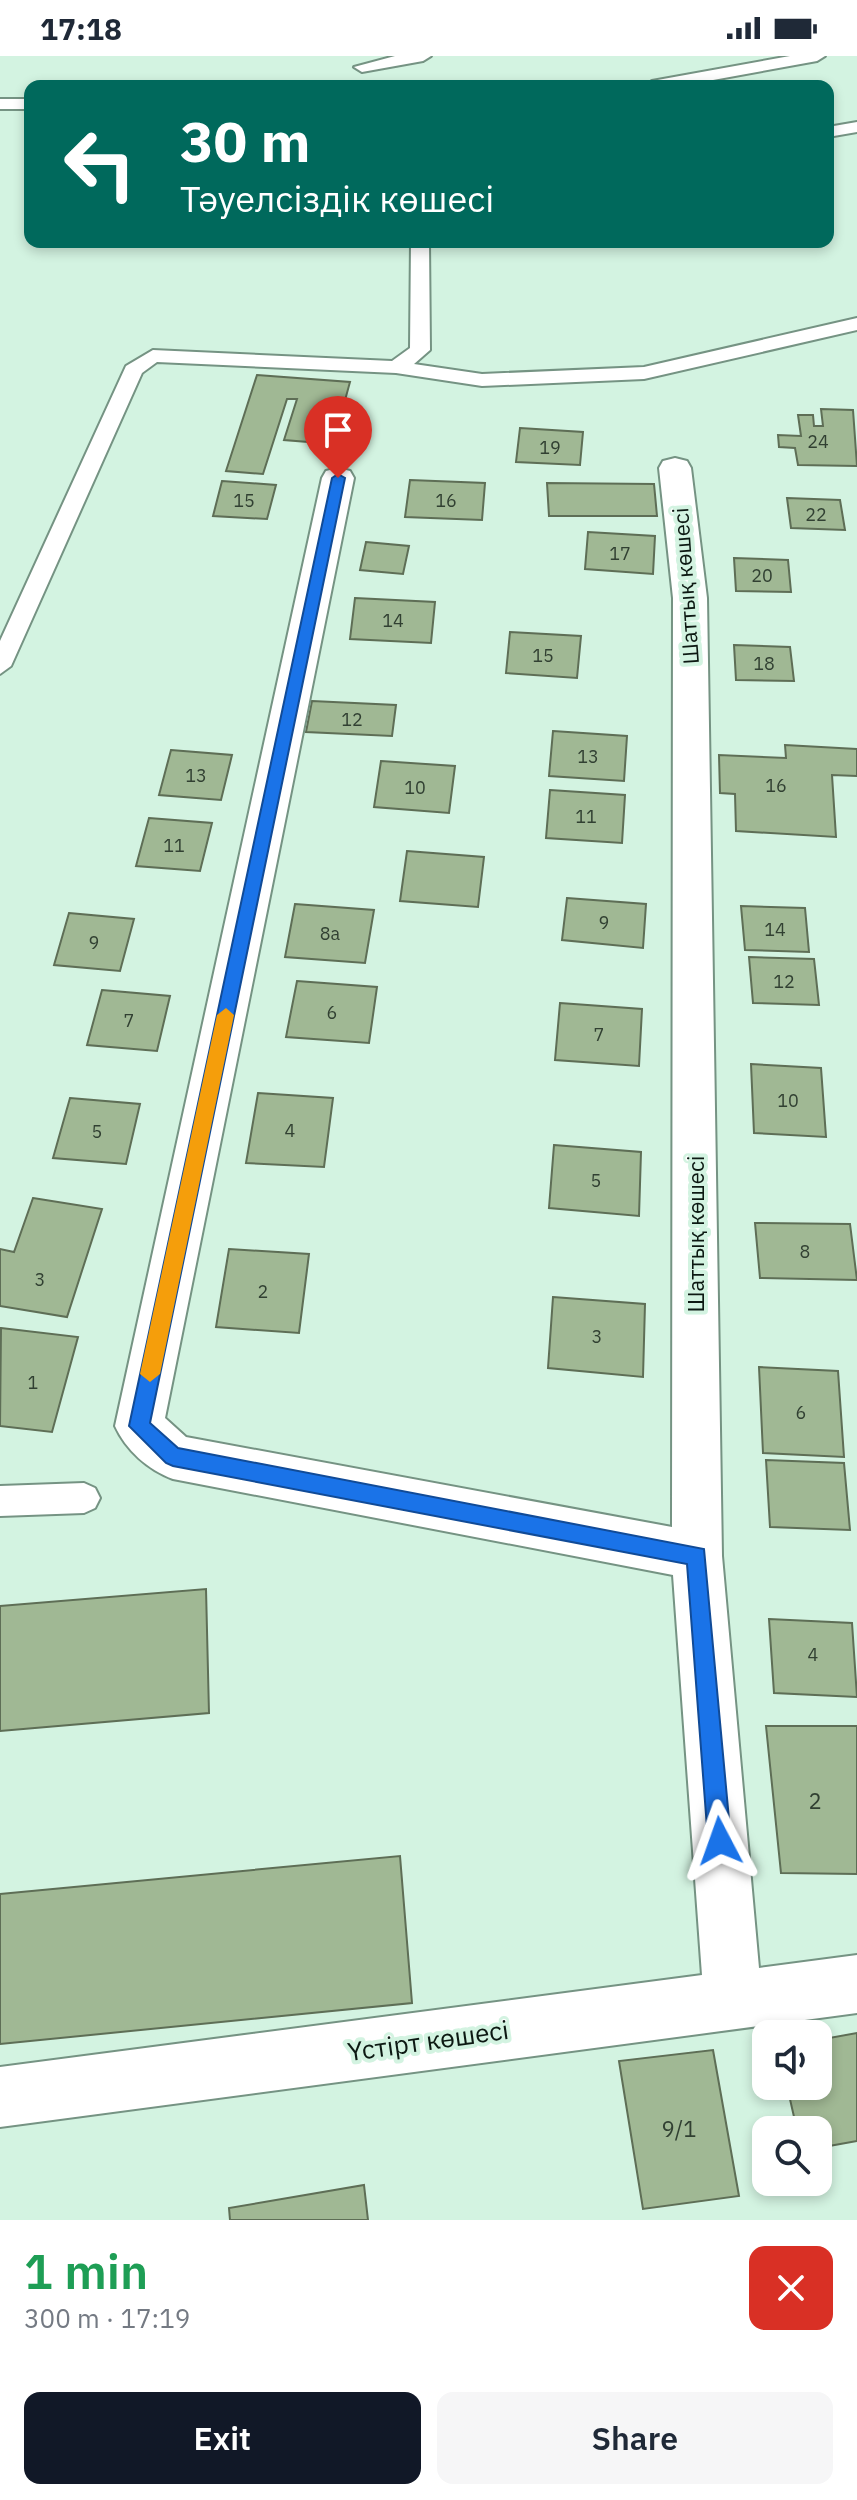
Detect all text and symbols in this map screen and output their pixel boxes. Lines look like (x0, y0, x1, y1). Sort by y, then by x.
text: 17:18 (40, 9, 122, 48)
text: 30 m (180, 105, 310, 177)
icon: left (48, 112, 152, 216)
text: Тәуелсіздік көшесі (180, 175, 494, 222)
pin (304, 396, 372, 478)
icon: arrive (316, 408, 360, 452)
house number: 24 (807, 430, 829, 453)
house number: 19 (539, 436, 561, 459)
house number: 15 (233, 489, 255, 512)
house number: 16 (435, 489, 457, 512)
house number: 22 (805, 503, 827, 526)
street label: Шаттық көшесі (665, 507, 705, 665)
house number: 17 (609, 542, 631, 565)
house number: 20 (751, 564, 773, 587)
house number: 14 (382, 609, 404, 632)
house number: 15 (532, 644, 554, 667)
house number: 18 (753, 652, 775, 675)
house number: 12 (341, 708, 363, 731)
house number: 13 (577, 745, 599, 768)
house number: 13 (185, 764, 207, 787)
house number: 16 (765, 774, 787, 797)
house number: 10 (404, 776, 426, 799)
house number: 11 (575, 805, 597, 828)
house number: 11 (163, 834, 185, 857)
house number: 9 (599, 911, 609, 934)
house number: 14 (764, 918, 786, 941)
house number: 8а (320, 922, 341, 945)
house number: 9 (89, 931, 99, 954)
house number: 12 (773, 970, 795, 993)
house number: 6 (327, 1001, 337, 1024)
house number: 7 (124, 1009, 134, 1032)
house number: 7 (594, 1023, 604, 1046)
house number: 10 (777, 1089, 799, 1112)
house number: 4 (285, 1119, 296, 1142)
house number: 5 (92, 1120, 102, 1143)
street label: Шаттық көшесі (681, 1156, 710, 1312)
house number: 5 (591, 1169, 601, 1192)
house number: 8 (800, 1240, 810, 1263)
house number: 3 (35, 1268, 45, 1291)
house number: 2 (258, 1280, 268, 1303)
house number: 3 (592, 1325, 602, 1348)
house number: 1 (28, 1371, 38, 1394)
house number: 6 (796, 1401, 806, 1424)
house number: 4 (808, 1643, 819, 1666)
house number: 2 (808, 1786, 822, 1815)
position arrow (678, 1799, 762, 1883)
street label: Үстірт көшесі (345, 2012, 511, 2068)
map controls (752, 2020, 832, 2196)
button: sound (752, 2020, 832, 2100)
house number: 9/1 (662, 2114, 696, 2143)
button: search (752, 2116, 832, 2196)
text: 1 min (24, 2240, 148, 2302)
button: close (749, 2246, 833, 2330)
text: 300 m · 17:19 (24, 2301, 190, 2335)
button: Exit (24, 2392, 421, 2484)
button: Share (437, 2392, 833, 2484)

